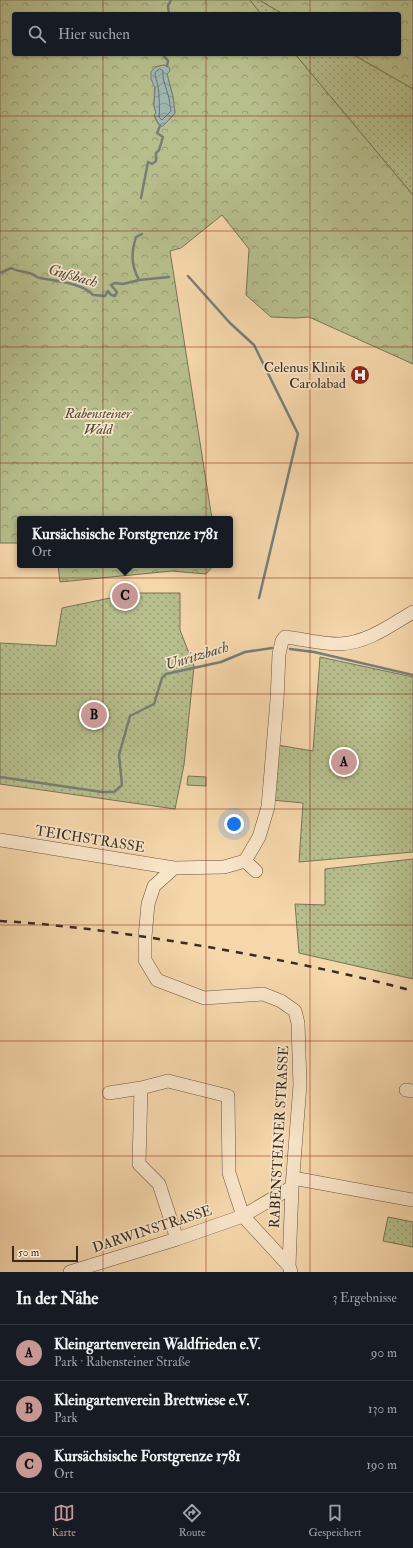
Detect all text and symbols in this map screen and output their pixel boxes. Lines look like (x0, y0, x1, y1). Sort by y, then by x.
search box (12, 12, 401, 56)
icon: search (26, 23, 48, 45)
text: Hier suchen (58, 25, 130, 44)
water label: Gußbach (46, 260, 100, 292)
place label: Celenus Klinik Carolabad (264, 359, 346, 392)
hospital icon: Celenus Klinik Carolabad (349, 364, 371, 386)
park label: Rabensteiner Wald (64, 405, 132, 438)
popup (17, 516, 233, 568)
text: Kursächsische Forstgrenze 1781 (32, 525, 218, 544)
text: Ort (32, 544, 51, 560)
pin: C (112, 581, 138, 611)
water label: Unritzbach (163, 637, 231, 675)
pin: B (81, 700, 107, 730)
pin: A (331, 747, 357, 777)
your location (224, 814, 244, 834)
street label: TEICHSTRASSE (34, 822, 146, 856)
street label: RABENSTEINER STRASSE (266, 1045, 292, 1229)
street label: DARWINSTRASSE (90, 1202, 214, 1256)
scale bar (12, 1244, 78, 1263)
text: 50 m (18, 1246, 39, 1259)
text: In der Nähe (16, 1288, 98, 1309)
text: 3 Ergebnisse (332, 1290, 397, 1306)
text: Kleingartenverein Waldfrieden e.V. (54, 1335, 261, 1354)
text: A (25, 1345, 33, 1361)
text: 90 m (371, 1345, 397, 1361)
text: Park · Rabensteiner Straße (54, 1354, 190, 1370)
text: Kleingartenverein Brettwiese e.V. (54, 1391, 249, 1410)
text: B (25, 1401, 33, 1417)
text: 130 m (368, 1401, 397, 1417)
text: Park (54, 1410, 78, 1426)
text: Kursächsische Forstgrenze 1781 (54, 1447, 241, 1466)
text: C (24, 1457, 34, 1473)
text: 190 m (366, 1457, 397, 1473)
text: Ort (54, 1466, 74, 1482)
tab: Karte (51, 1502, 76, 1539)
tab: Route (179, 1502, 206, 1539)
tab: Gespeichert (308, 1502, 362, 1539)

